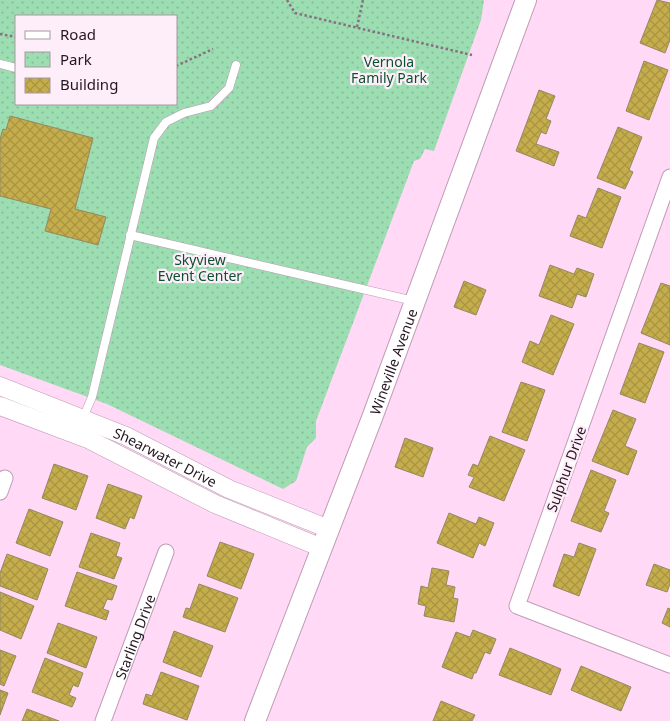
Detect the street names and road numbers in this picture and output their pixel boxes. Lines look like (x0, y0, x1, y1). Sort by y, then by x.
street label: Wineville Avenue (365, 306, 421, 417)
street label: Shearwater Drive (111, 423, 221, 491)
street label: Sulphur Drive (542, 423, 590, 514)
street label: Starling Drive (110, 591, 159, 682)

